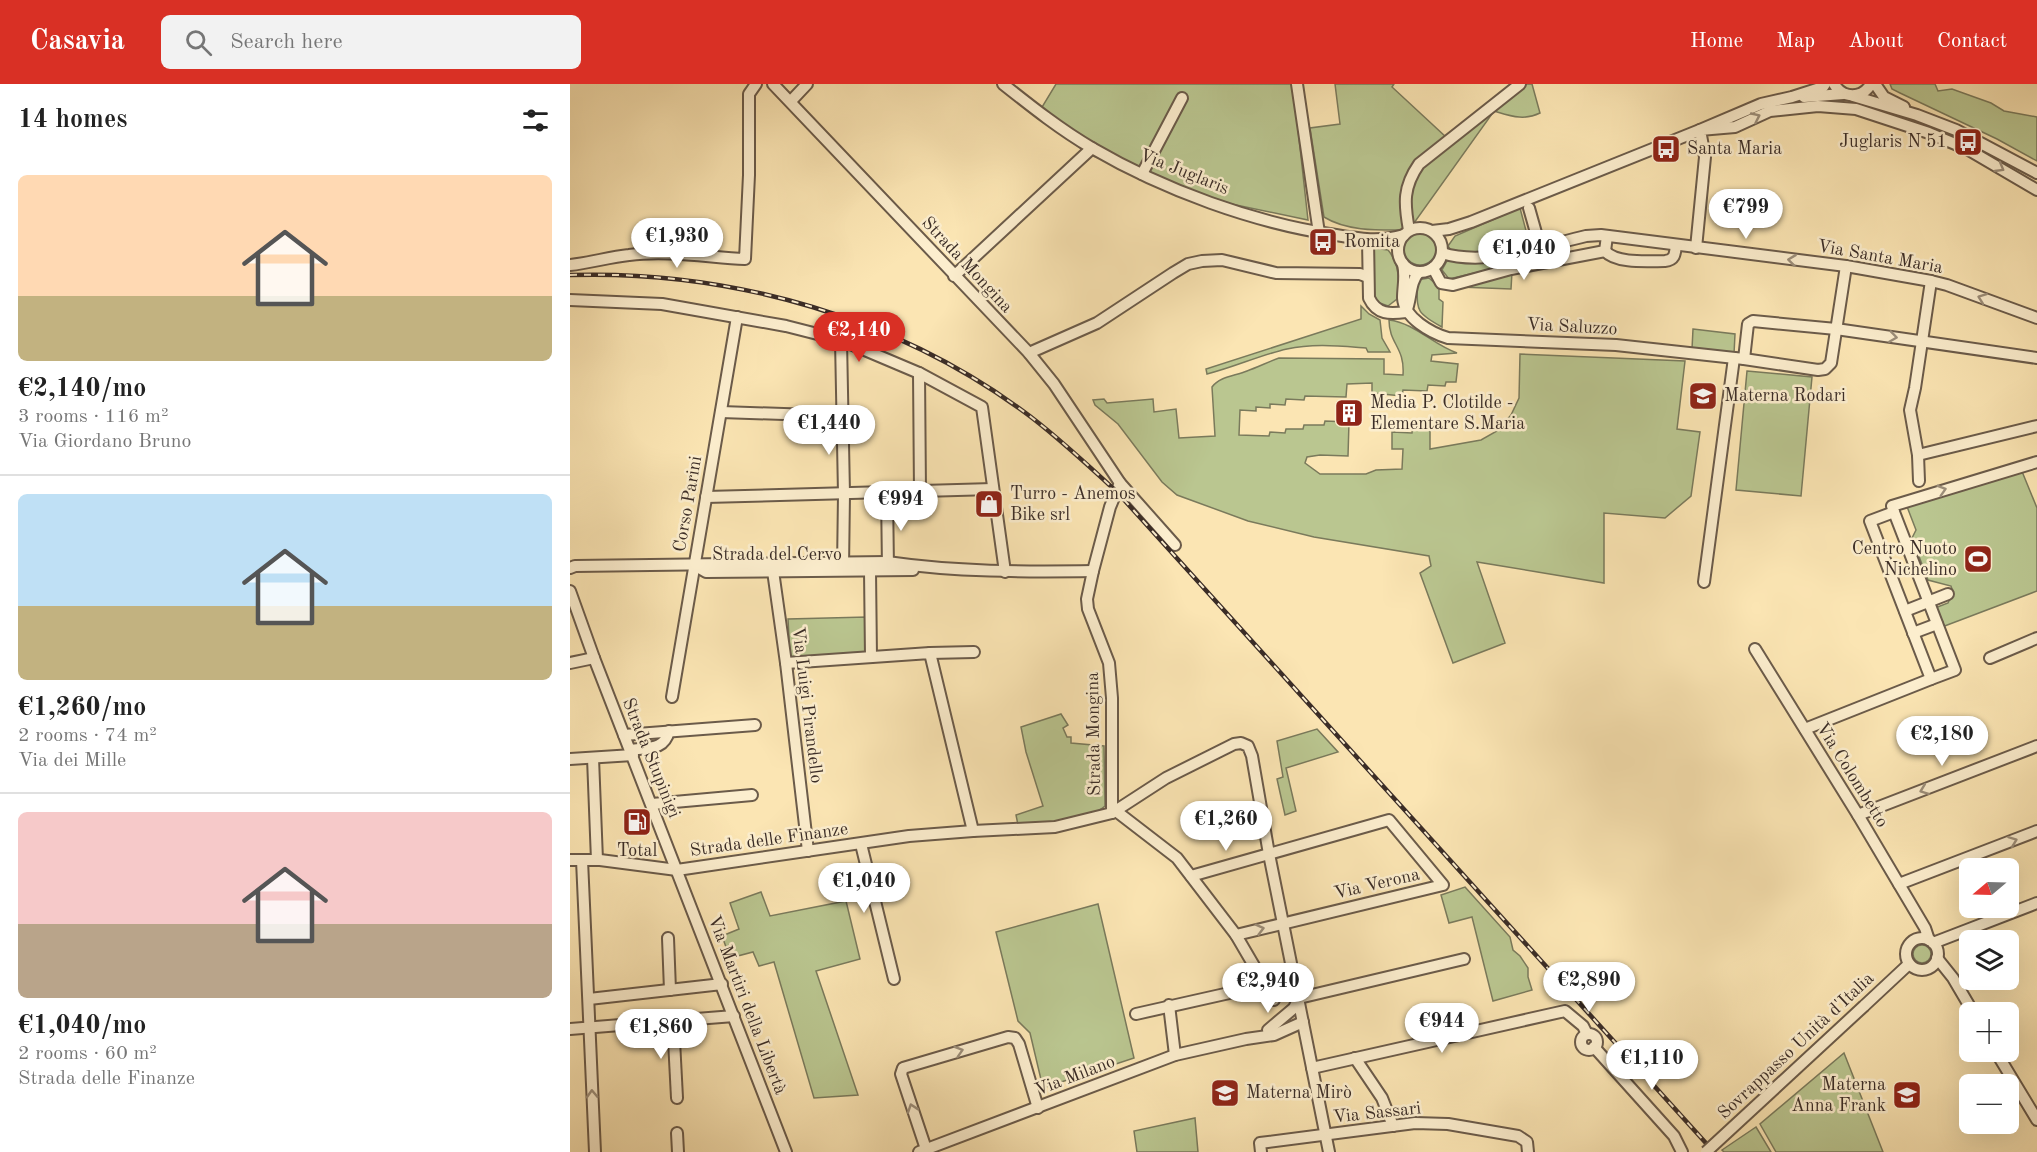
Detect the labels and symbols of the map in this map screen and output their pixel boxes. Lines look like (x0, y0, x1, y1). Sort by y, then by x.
one-way arrow (1749, 113, 1760, 125)
bus stop icon: Juglaris N 51 (1952, 126, 1984, 158)
bus stop icon: Santa Maria (1650, 133, 1682, 165)
place label: Juglaris N 51 (1839, 133, 1947, 151)
place label: Santa Maria (1687, 140, 1782, 158)
street label: Via Juglaris (1137, 146, 1231, 198)
one-way arrow (1994, 161, 2004, 172)
pin: €799 (1710, 189, 1782, 240)
street label: Strada Mongina (918, 214, 1016, 317)
pin: €1,930 (628, 218, 726, 269)
bus stop icon: Romita (1307, 226, 1339, 258)
pin: €1,040 (1475, 230, 1573, 281)
place label: Romita (1344, 233, 1400, 251)
street label: Via Santa Maria (1816, 237, 1944, 277)
one-way arrow (1787, 254, 1796, 266)
one-way arrow (1977, 292, 1988, 305)
pin: €2,140 (810, 312, 908, 363)
street label: Via Saluzzo (1526, 316, 1618, 338)
one-way arrow (1889, 331, 1898, 343)
school or university icon: Materna Rodari (1687, 380, 1719, 412)
place label: Materna Rodari (1724, 387, 1846, 405)
place label: Media P. Clotilde - Elementare S.Maria (1370, 394, 1525, 433)
building icon: Media P. Clotilde - Elementare S.Maria (1333, 397, 1365, 429)
pin: €1,440 (780, 405, 878, 456)
street label: Corso Parini (671, 454, 705, 553)
pin: €994 (865, 481, 937, 532)
place label: Turro - Anemos Bike srl (1010, 485, 1136, 524)
one-way arrow (1936, 485, 1947, 497)
shop icon: Turro - Anemos Bike srl (973, 488, 1005, 520)
place label: Centro Nuoto Nichelino (1852, 540, 1957, 579)
sports icon: Centro Nuoto Nichelino (1962, 543, 1994, 575)
street label: Strada del Cervo (712, 546, 842, 564)
street label: Via Luigi Pirandello (788, 626, 826, 784)
street label: Strada Mongina (1084, 672, 1104, 796)
street label: Strada Stupinigi (619, 696, 683, 821)
pin: €2,180 (1893, 716, 1991, 767)
street label: Via Colombetto (1813, 719, 1891, 831)
one-way arrow (1919, 782, 1929, 795)
pin: €1,260 (1177, 801, 1275, 852)
fuel station icon: Total (621, 806, 653, 838)
street label: Strada delle Finanze (689, 820, 849, 860)
one-way arrow (2007, 835, 2017, 848)
place label: Total (617, 842, 657, 860)
north arrow (1959, 858, 2019, 918)
pin: €1,040 (815, 863, 913, 914)
street label: Via Verona (1332, 865, 1422, 903)
street label: Via Martiri della Libertà (705, 913, 789, 1097)
one-way arrow (1255, 923, 1265, 936)
pin: €2,890 (1540, 962, 1638, 1013)
pin: €2,940 (1219, 963, 1317, 1014)
street label: Sovrappasso Unità d'Italia (1715, 969, 1877, 1123)
pin: €944 (1406, 1003, 1478, 1054)
pin: €1,860 (612, 1009, 710, 1060)
pin: €1,110 (1603, 1040, 1701, 1091)
one-way arrow (953, 1046, 964, 1058)
street label: Via Milano (1032, 1052, 1118, 1099)
place label: Materna Anna Frank (1791, 1076, 1886, 1115)
school or university icon: Materna Mirò (1209, 1077, 1241, 1109)
school or university icon: Materna Anna Frank (1891, 1079, 1923, 1111)
place label: Materna Mirò (1246, 1084, 1352, 1102)
one-way arrow (586, 1089, 599, 1098)
street label: Via Sassari (1332, 1099, 1422, 1127)
one-way arrow (907, 1103, 920, 1114)

